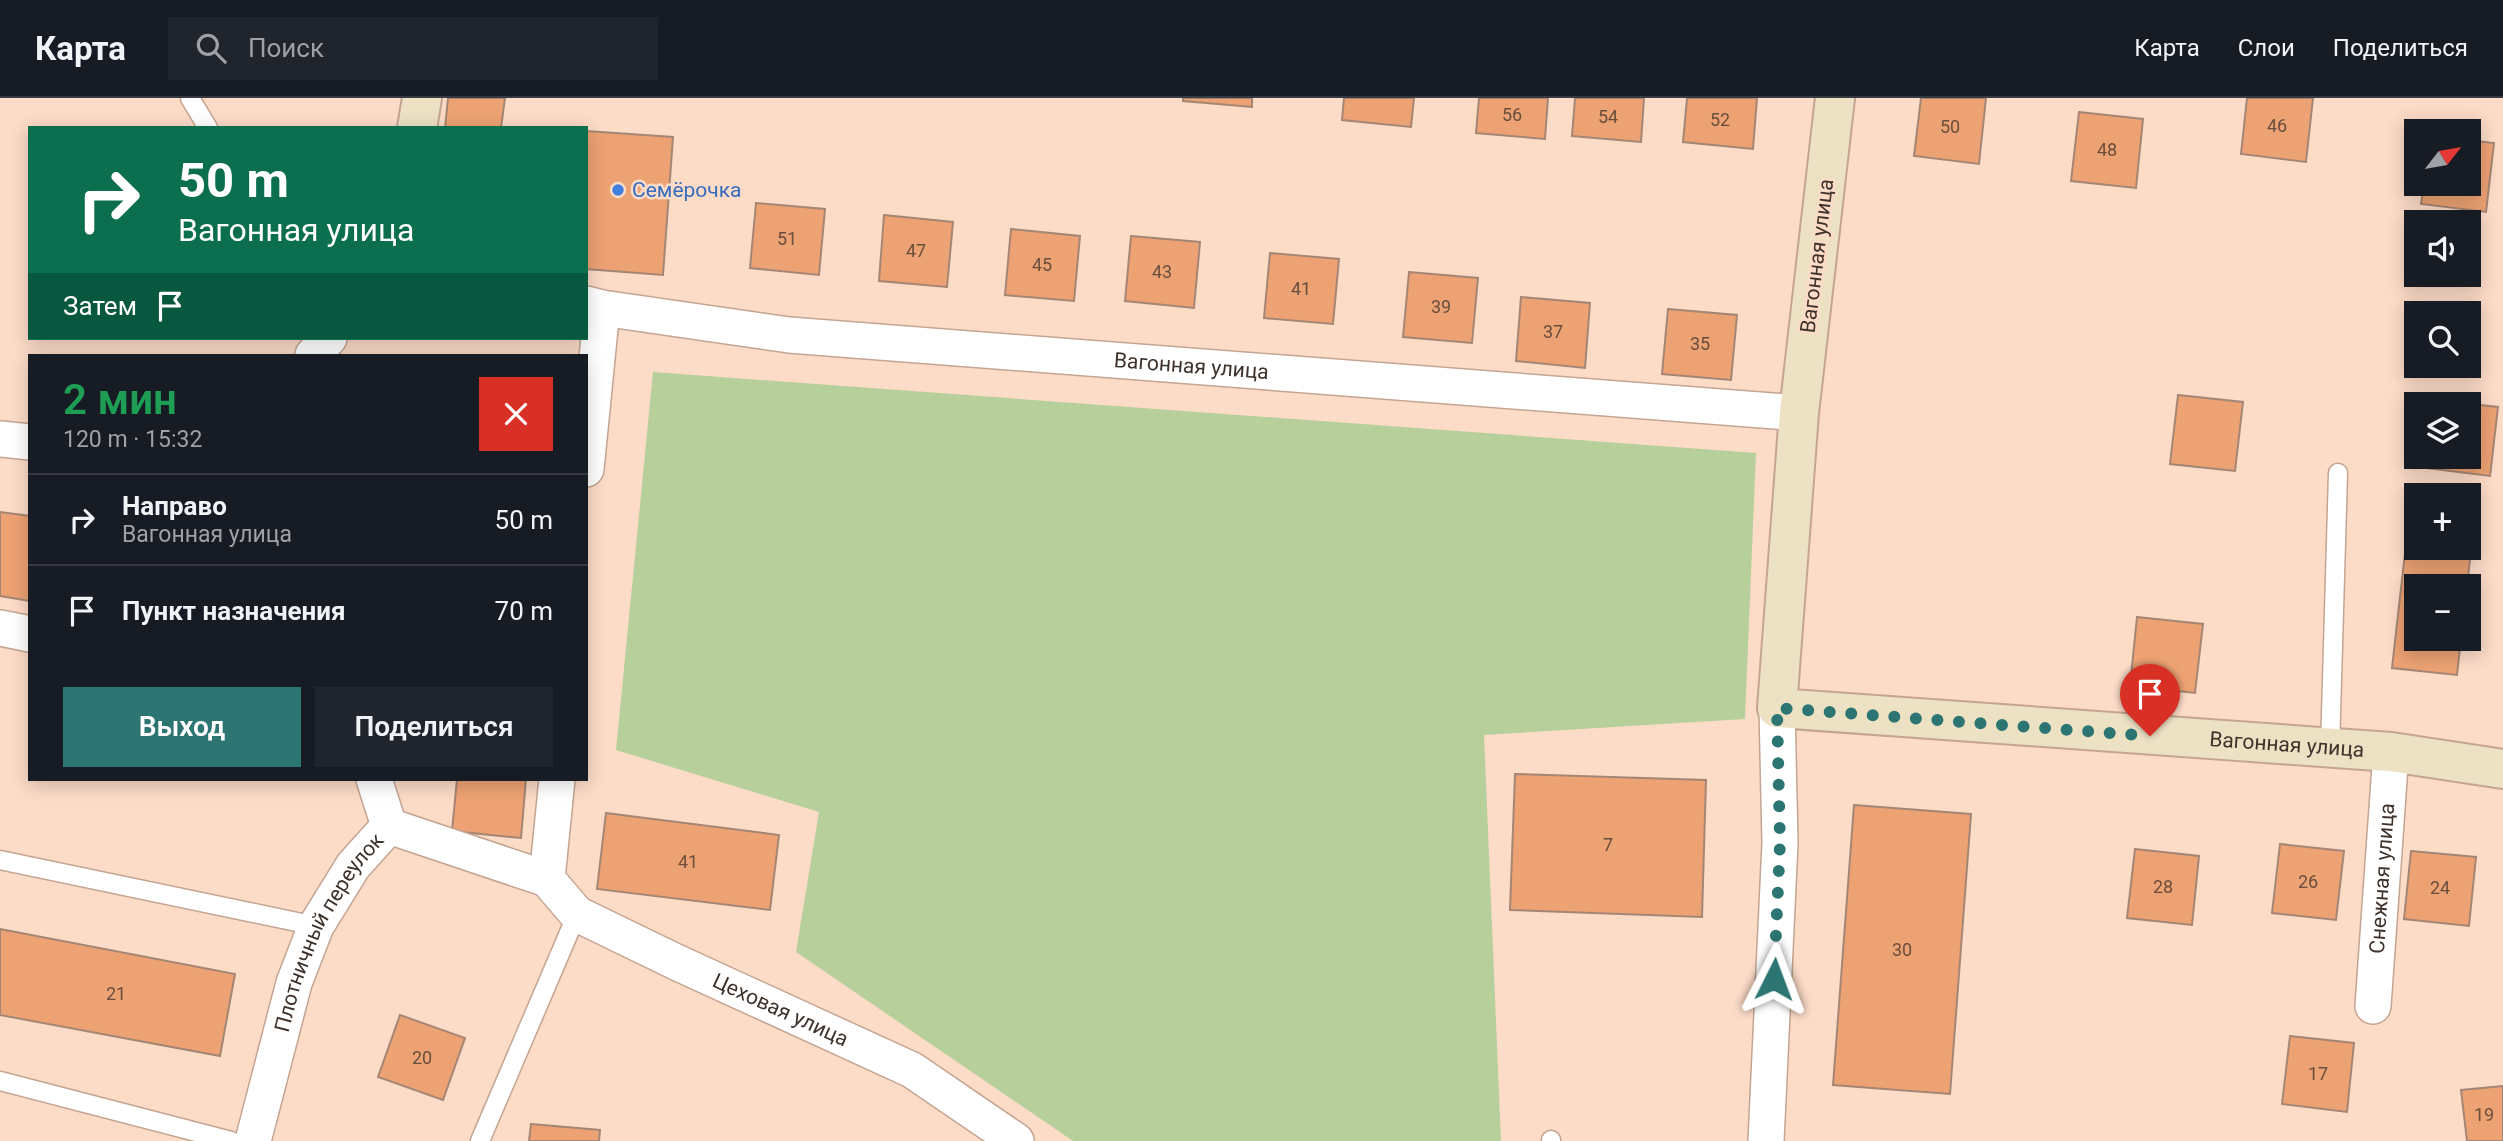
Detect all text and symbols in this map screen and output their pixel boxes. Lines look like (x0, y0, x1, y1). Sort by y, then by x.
search box (168, 17, 658, 80)
text: Карта (35, 29, 126, 68)
icon: search (192, 29, 230, 67)
text: Поиск (248, 33, 324, 63)
text: Карта (2134, 34, 2200, 62)
text: Слои (2238, 34, 2295, 62)
text: Поделиться (2333, 34, 2468, 62)
house number: 56 (1502, 104, 1522, 125)
house number: 54 (1598, 106, 1618, 127)
house number: 52 (1710, 109, 1730, 130)
house number: 46 (2267, 115, 2287, 136)
house number: 50 (1940, 116, 1960, 137)
north arrow (2404, 119, 2482, 196)
map controls (2404, 119, 2481, 651)
house number: 48 (2097, 139, 2117, 160)
text: 50 m (178, 152, 289, 209)
icon: right (63, 154, 154, 245)
place label: Семёрочка (632, 178, 741, 202)
street label: Вагонная улица (1796, 178, 1838, 334)
marker: Семёрочка (610, 182, 626, 198)
button: sound (2404, 210, 2481, 287)
text: Вагонная улица (178, 211, 414, 249)
house number: 51 (777, 228, 797, 249)
house number: 47 (906, 240, 926, 261)
house number: 45 (1032, 254, 1052, 275)
house number: 43 (1152, 261, 1172, 282)
house number: 41 (1291, 278, 1311, 299)
icon: arrive (151, 287, 189, 325)
text: Затем (63, 291, 137, 321)
house number: 39 (1431, 296, 1451, 317)
button: search (2404, 301, 2481, 378)
house number: 37 (1543, 321, 1563, 342)
house number: 35 (1690, 333, 1710, 354)
street label: Вагонная улица (1113, 348, 1270, 384)
text: 2 мин (63, 375, 177, 424)
button: close (479, 377, 553, 451)
button: layers (2404, 392, 2481, 469)
text: 120 m · 15:32 (63, 426, 202, 453)
button: + (2404, 483, 2481, 560)
text: Направо (122, 491, 227, 521)
icon: right (63, 501, 101, 539)
text: 50 m (495, 505, 553, 535)
text: Вагонная улица (122, 521, 292, 548)
button: − (2404, 574, 2481, 651)
icon: arrive (63, 592, 101, 630)
text: Пункт назначения (122, 596, 346, 626)
text: 70 m (495, 596, 553, 626)
pin (2120, 664, 2180, 736)
icon: arrive (2131, 675, 2169, 713)
button: Выход (63, 687, 301, 767)
button: Поделиться (315, 687, 553, 767)
street label: Вагонная улица (2209, 727, 2365, 762)
street label: Снежная улица (2365, 802, 2399, 954)
street label: Плотничный переулок (270, 828, 389, 1034)
house number: 7 (1603, 834, 1613, 855)
house number: 41 (678, 851, 698, 872)
house number: 26 (2298, 871, 2318, 892)
house number: 28 (2153, 876, 2173, 897)
house number: 24 (2430, 877, 2450, 898)
house number: 30 (1892, 939, 1912, 960)
position arrow (1737, 942, 1811, 1016)
street label: Цеховая улица (709, 968, 852, 1051)
house number: 21 (106, 983, 126, 1004)
house number: 20 (412, 1047, 432, 1068)
house number: 17 (2308, 1063, 2328, 1084)
house number: 19 (2474, 1104, 2494, 1125)

